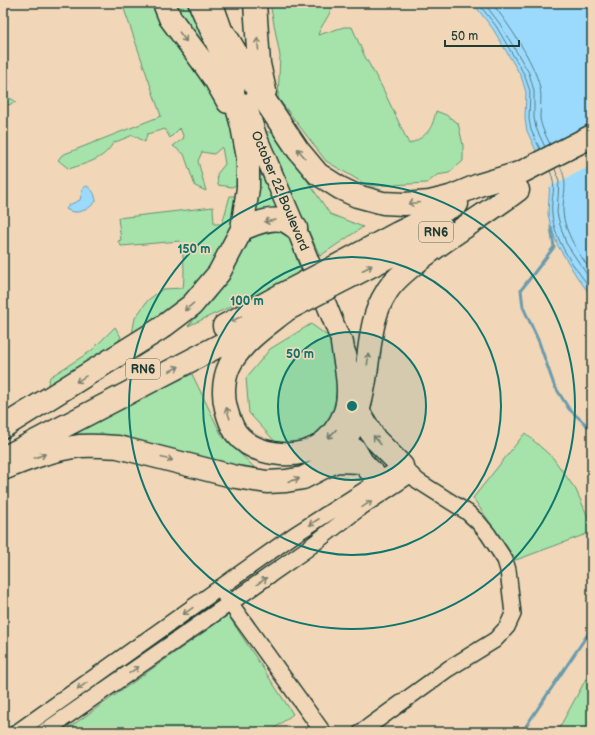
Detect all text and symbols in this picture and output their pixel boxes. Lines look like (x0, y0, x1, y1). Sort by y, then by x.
scale bar (445, 22, 519, 48)
text: 50 m (451, 29, 478, 44)
one-way arrow (179, 31, 187, 42)
one-way arrow (254, 38, 261, 51)
street label: October 22 Boulevard (247, 129, 313, 253)
one-way arrow (296, 148, 305, 159)
one-way arrow (408, 199, 421, 207)
one-way arrow (263, 217, 276, 225)
road number: RN6 (419, 222, 453, 242)
text: 150 m (178, 242, 210, 257)
one-way arrow (361, 264, 373, 271)
text: 100 m (230, 294, 264, 309)
one-way arrow (184, 302, 194, 311)
one-way arrow (231, 316, 243, 324)
text: 50 m (286, 347, 314, 362)
one-way arrow (364, 353, 372, 366)
road number: RN6 (126, 359, 160, 379)
one-way arrow (168, 364, 180, 372)
one-way arrow (76, 375, 87, 383)
centre of rings (345, 399, 359, 413)
one-way arrow (224, 406, 231, 419)
one-way arrow (327, 429, 336, 439)
one-way arrow (373, 435, 382, 446)
one-way arrow (33, 452, 46, 459)
one-way arrow (160, 456, 173, 464)
one-way arrow (287, 475, 300, 483)
one-way arrow (361, 500, 372, 508)
one-way arrow (309, 518, 320, 526)
one-way arrow (257, 577, 268, 585)
one-way arrow (183, 607, 194, 615)
one-way arrow (128, 666, 139, 674)
one-way arrow (77, 682, 88, 690)

